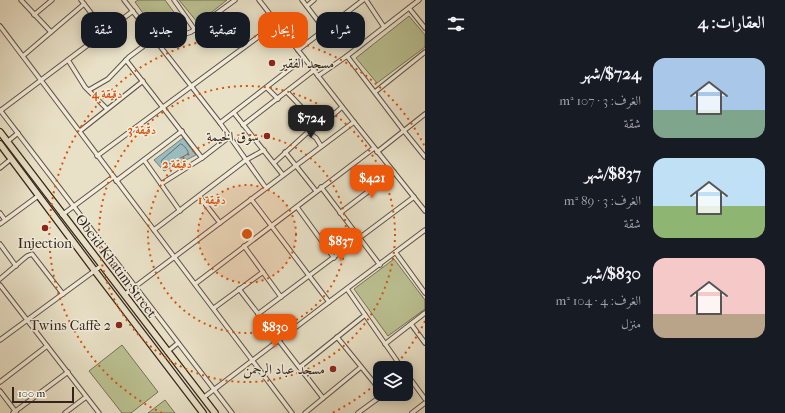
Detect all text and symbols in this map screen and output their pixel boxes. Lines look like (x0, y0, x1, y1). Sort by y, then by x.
chip: شقة (81, 12, 127, 48)
chip: جديد (135, 12, 187, 48)
chip: تصفية (195, 12, 250, 48)
chip: إيجار (258, 12, 308, 48)
chip: شراء (316, 12, 365, 48)
text: العقارات: 4 (698, 12, 765, 32)
icon: filters (445, 13, 467, 35)
place label: مسجد الفقير (278, 55, 334, 72)
marker: مسجد الفقير (267, 58, 277, 68)
text: $724/شهر (581, 63, 641, 83)
icon: home (685, 74, 733, 122)
text: 4 دقيقة (91, 87, 122, 102)
text: الغرف: 3 · 107 m² (559, 93, 641, 108)
pin: $724 (287, 105, 335, 139)
text: $724 (297, 110, 325, 125)
text: شقة (624, 116, 641, 131)
text: 3 دقيقة (128, 123, 156, 138)
place label: سوق الخيمة (207, 128, 259, 145)
marker: سوق الخيمة (262, 131, 272, 141)
text: 2 دقيقة (162, 157, 192, 171)
text: $837/شهر (584, 163, 641, 183)
pin: $421 (348, 165, 396, 199)
text: $421 (359, 170, 385, 185)
icon: home (685, 174, 733, 222)
text: 1 دقيقة (198, 193, 226, 207)
text: الغرف: 3 · 89 m² (564, 193, 641, 208)
street label: Obeid Khatim Street (72, 211, 160, 321)
text: شقة (624, 216, 641, 231)
marker: Injection (40, 223, 50, 233)
centre of rings (240, 227, 254, 241)
pin: $837 (317, 228, 365, 262)
text: $837 (328, 233, 354, 248)
place label: Injection (18, 235, 72, 252)
text: $830/شهر (583, 263, 641, 283)
icon: home (685, 274, 733, 322)
text: الغرف: 4 · 104 m² (556, 293, 641, 308)
pin: $830 (251, 314, 299, 348)
text: منزل (621, 316, 641, 331)
place label: Twins Caffè 2 (30, 317, 111, 334)
text: $830 (262, 319, 288, 334)
marker: Twins Caffè 2 (114, 320, 124, 330)
place label: مسجد عباد الرحمن (243, 361, 325, 379)
map controls (373, 361, 413, 401)
button: layers (373, 361, 413, 401)
marker: مسجد عباد الرحمن (328, 364, 338, 374)
scale bar (12, 385, 74, 404)
text: 100 m (18, 387, 46, 400)

